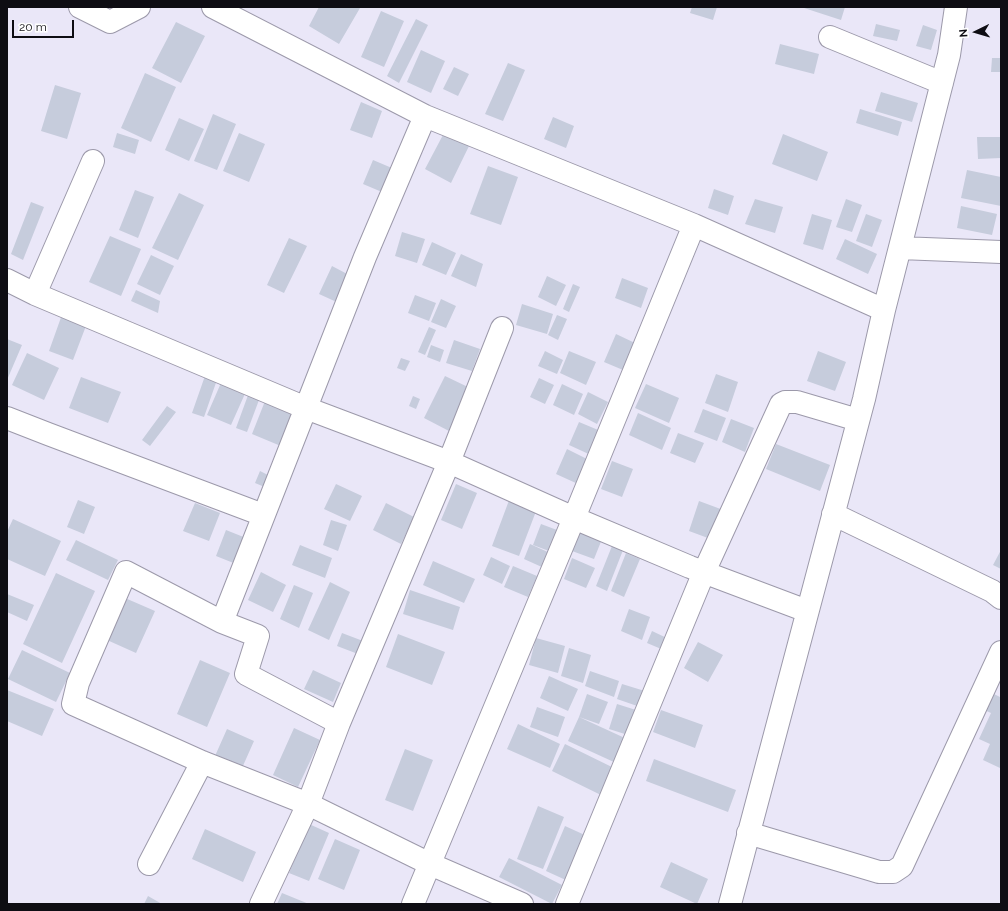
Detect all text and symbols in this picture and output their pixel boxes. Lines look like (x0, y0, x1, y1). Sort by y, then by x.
scale bar (14, 12, 76, 38)
north arrow (956, 12, 996, 52)
text: 20 m (19, 20, 47, 34)
text: N (957, 28, 970, 38)

